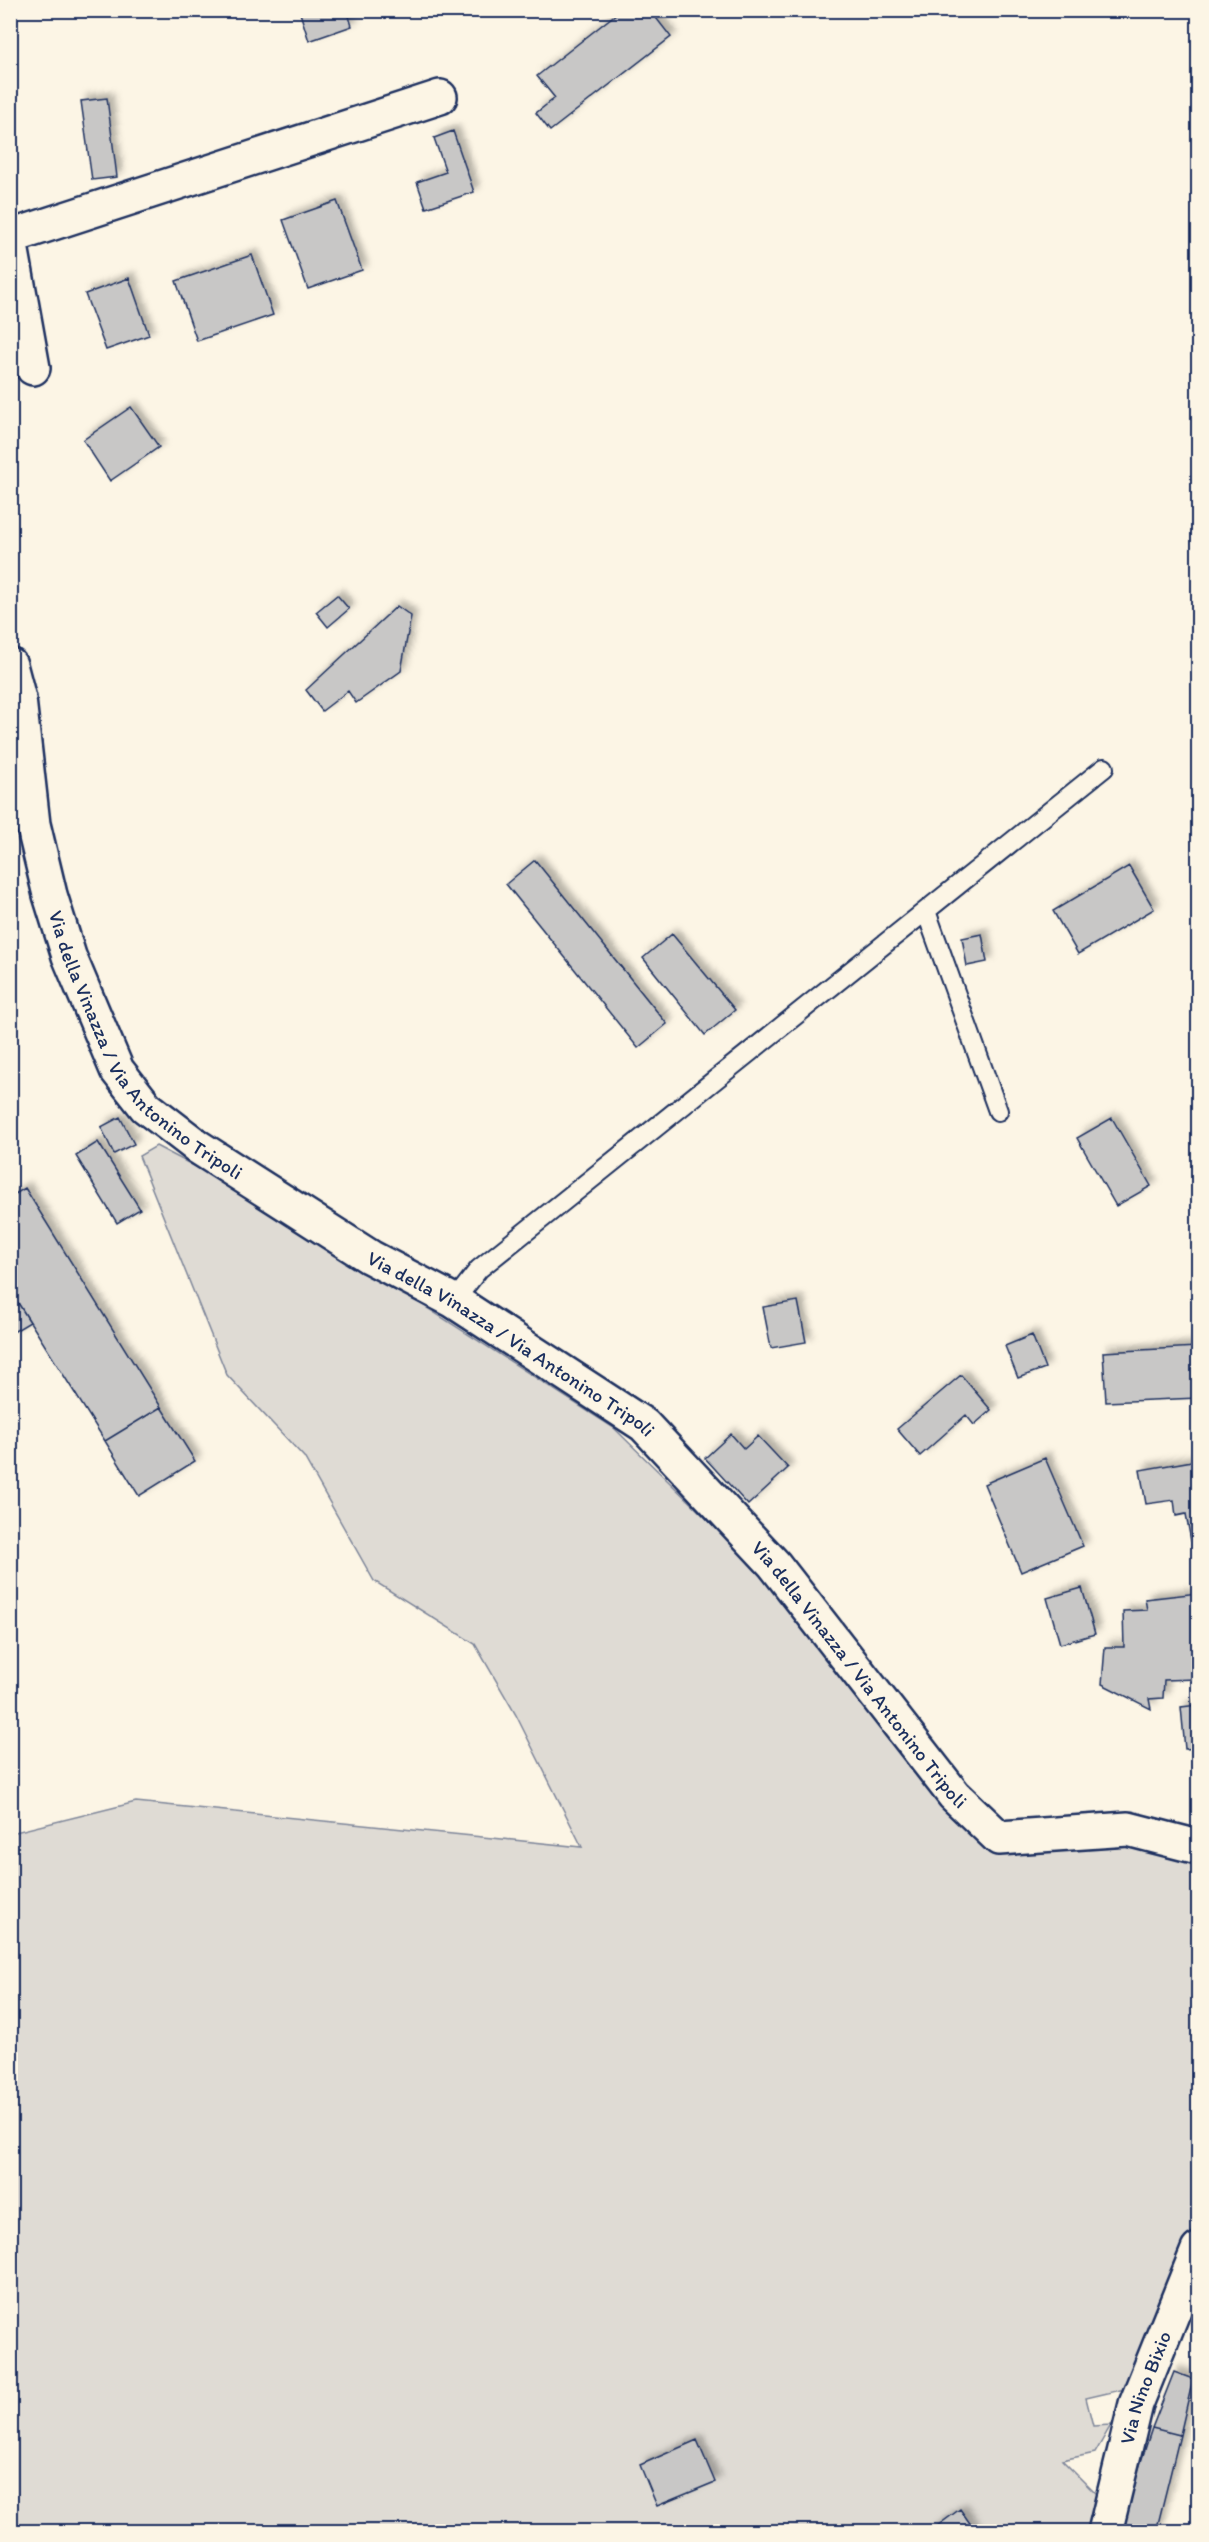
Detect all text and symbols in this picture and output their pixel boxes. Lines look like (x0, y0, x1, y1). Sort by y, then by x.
street label: Via della Vinazza / Via Antonino Tripoli (44, 908, 247, 1185)
street label: Via della Vinazza / Via Antonino Tripoli (363, 1246, 660, 1441)
street label: Via della Vinazza / Via Antonino Tripoli (747, 1536, 972, 1813)
street label: Via Nino Bixio (1115, 2327, 1176, 2447)

